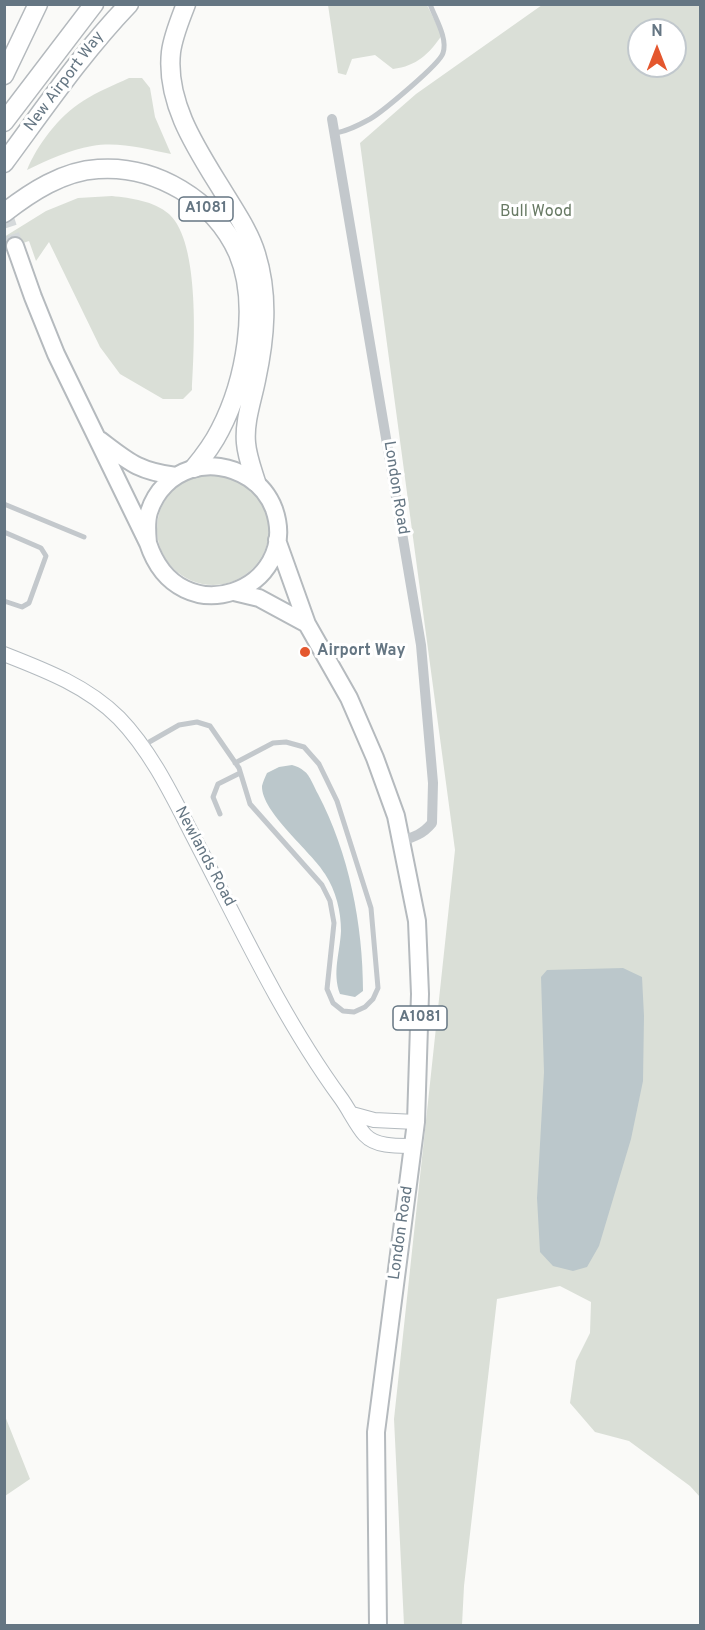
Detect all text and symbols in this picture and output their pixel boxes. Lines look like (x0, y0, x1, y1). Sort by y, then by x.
north arrow (627, 18, 687, 78)
text: N (651, 22, 663, 42)
street label: New Airport Way (21, 28, 109, 136)
road number: A1081 (179, 197, 233, 221)
park label: Bull Wood (500, 203, 572, 223)
street label: London Road (378, 440, 412, 536)
place label: Airport Way (317, 642, 405, 662)
marker: Airport Way (298, 645, 312, 659)
street label: Newlands Road (170, 804, 238, 910)
road number: A1081 (393, 1006, 447, 1030)
street label: London Road (386, 1185, 418, 1281)

